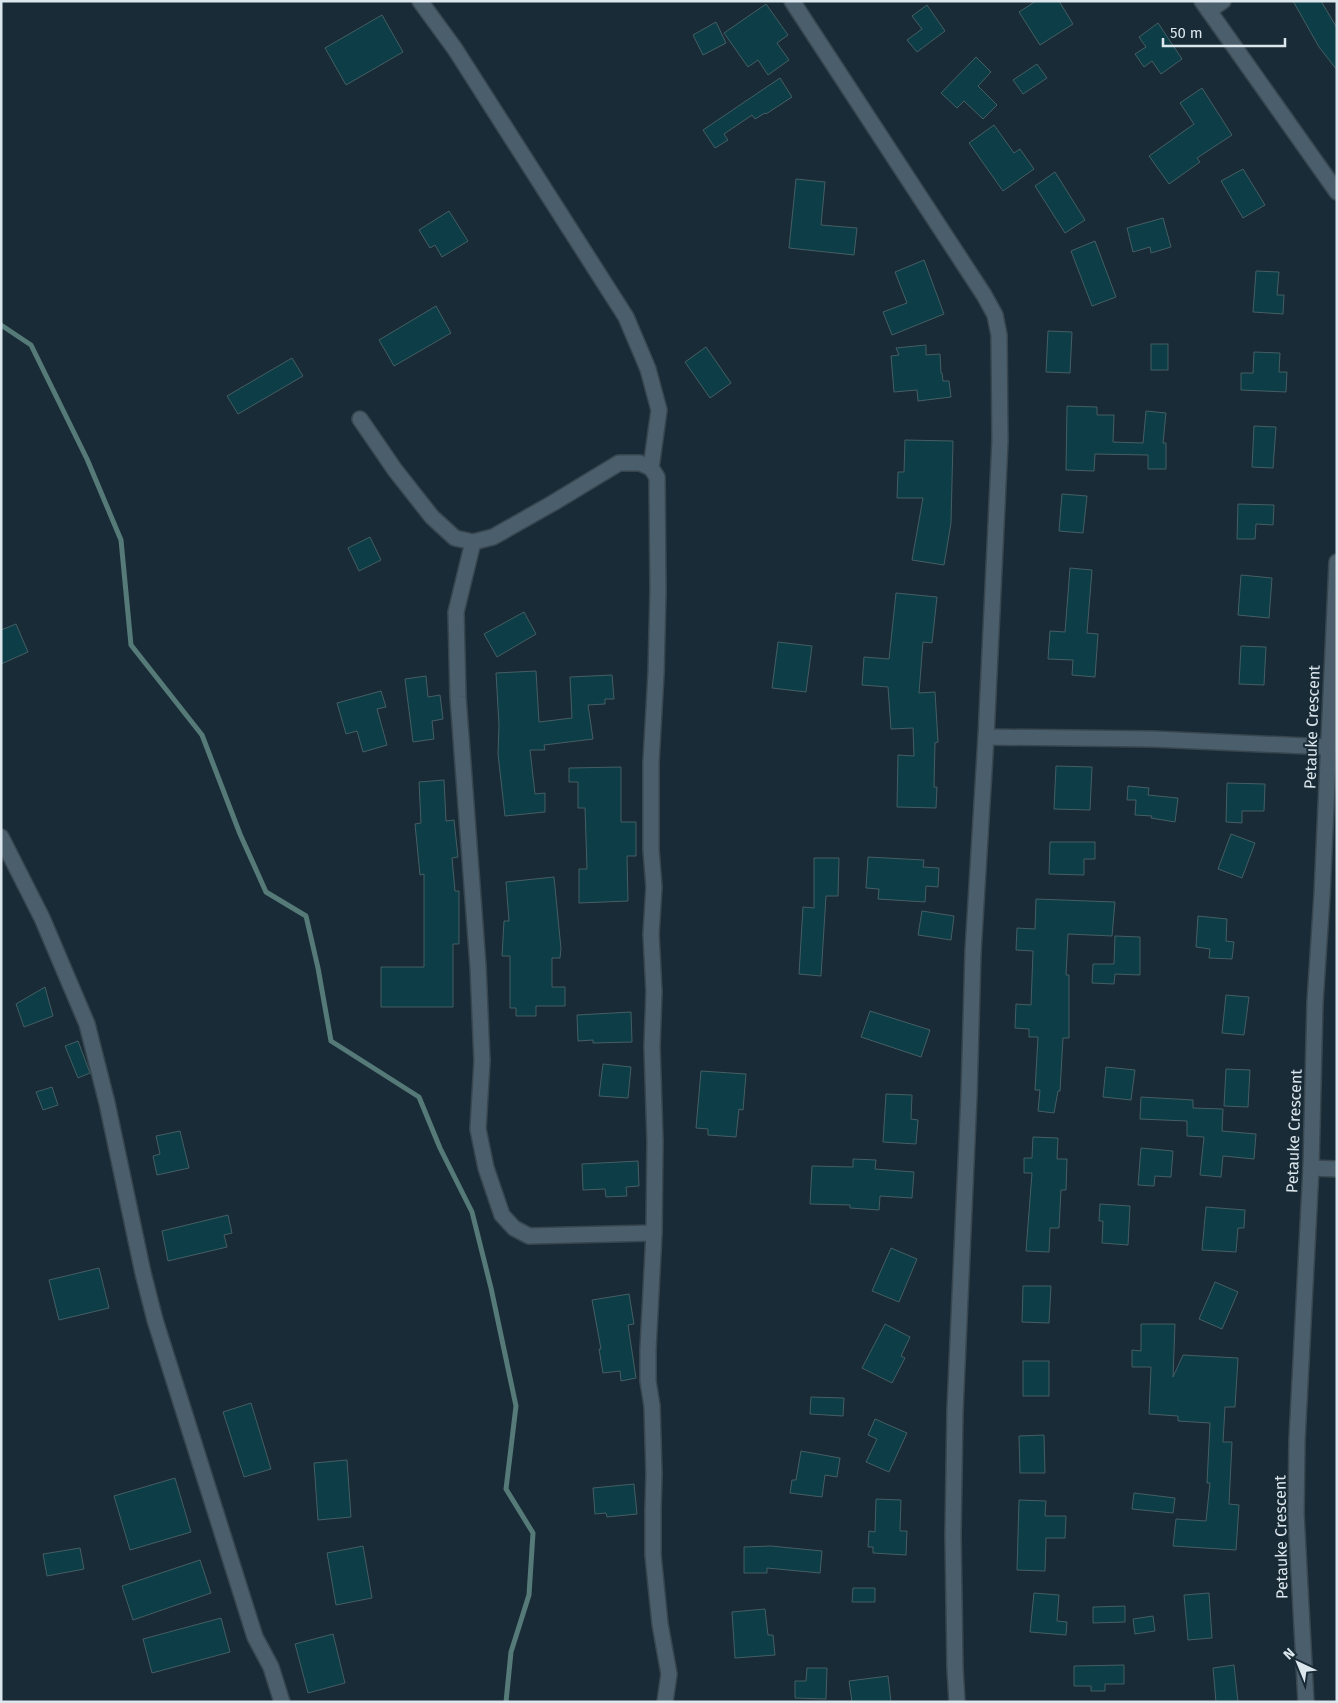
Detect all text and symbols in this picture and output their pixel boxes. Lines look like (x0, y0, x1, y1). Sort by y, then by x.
scale bar (1163, 15, 1286, 47)
text: 50 m (1170, 24, 1203, 42)
street label: Petauke Crescent (1300, 664, 1324, 789)
street label: Petauke Crescent (1282, 1068, 1306, 1193)
street label: Petauke Crescent (1270, 1475, 1292, 1599)
north arrow (1273, 1638, 1323, 1688)
text: N (1280, 1645, 1299, 1663)

